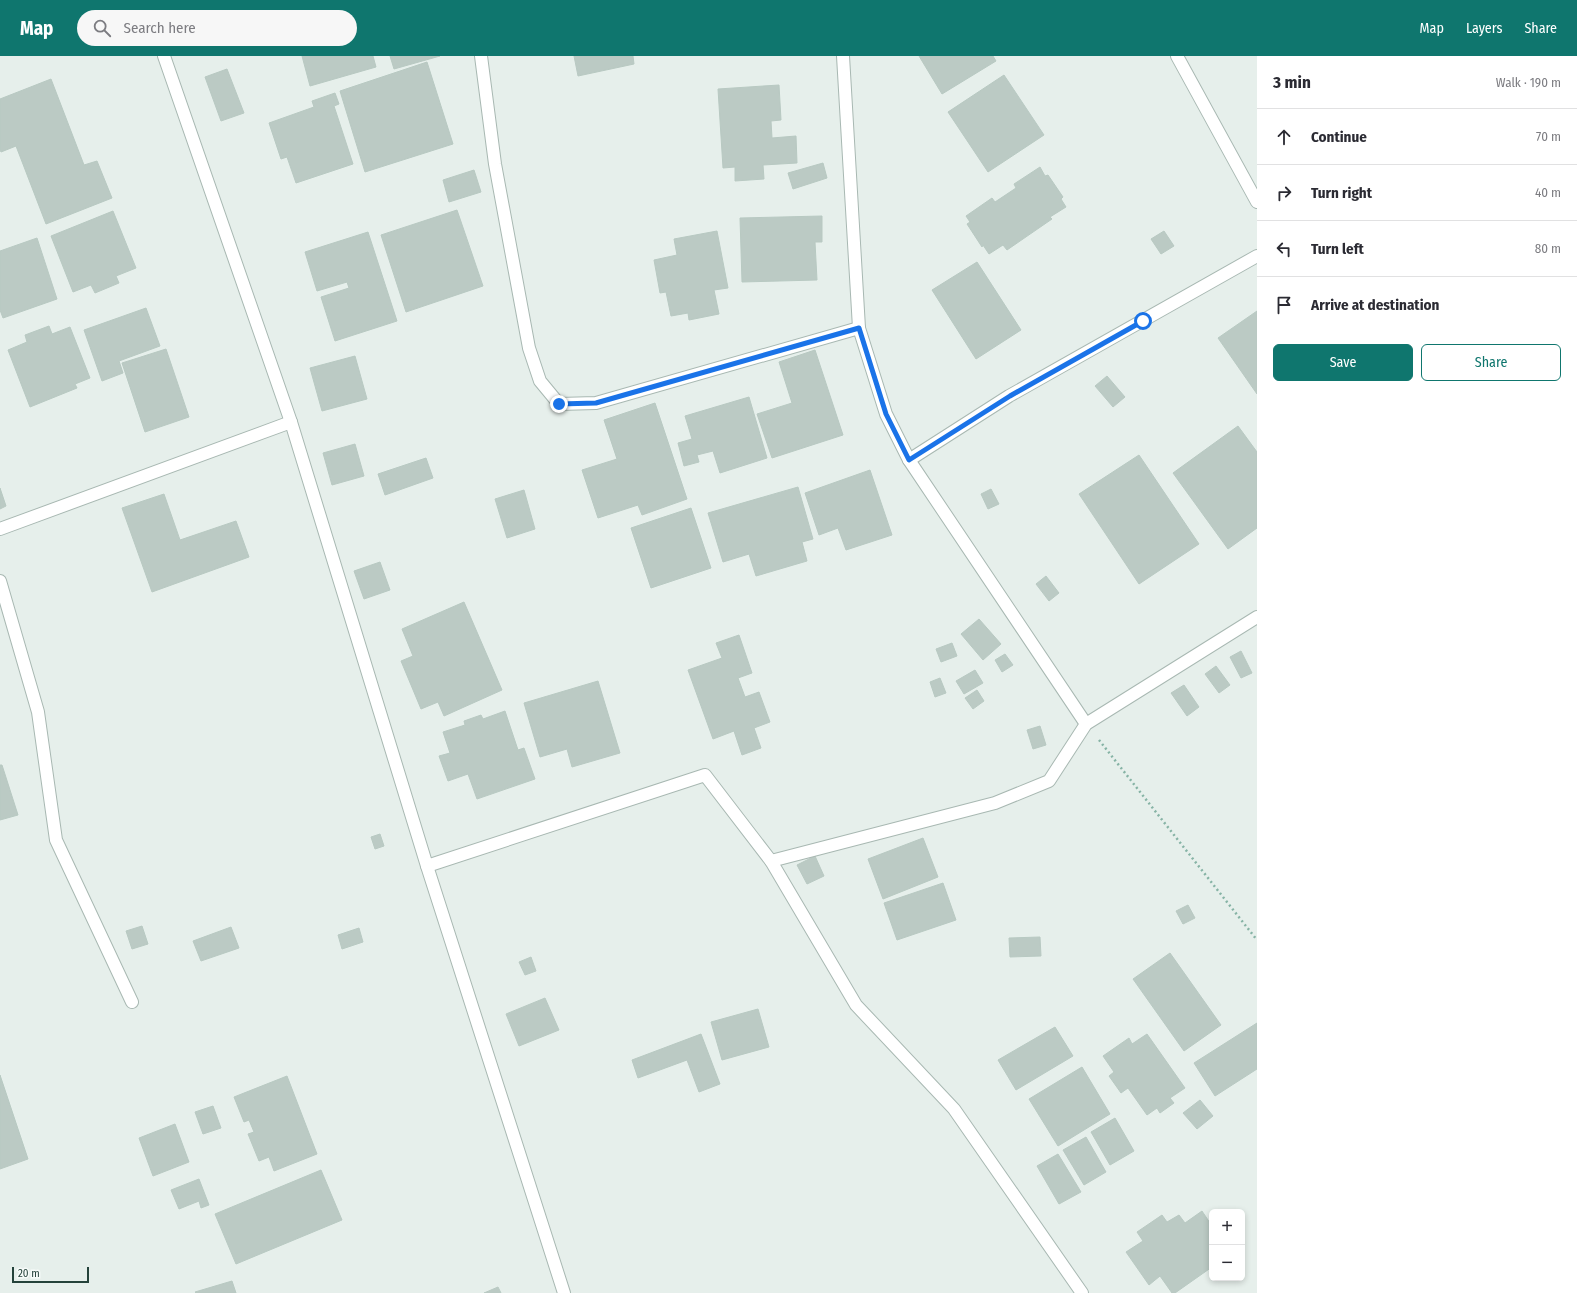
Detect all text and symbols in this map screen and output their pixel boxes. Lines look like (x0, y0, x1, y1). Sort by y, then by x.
search box (77, 10, 357, 46)
text: Map (20, 17, 53, 40)
icon: search (91, 17, 113, 39)
text: Search here (123, 19, 196, 37)
text: Map (1420, 20, 1444, 37)
text: Layers (1466, 20, 1502, 37)
text: Share (1524, 20, 1557, 37)
text: 3 min (1273, 72, 1311, 93)
text: Walk · 190 m (1496, 75, 1561, 90)
icon: ahead (1273, 126, 1295, 148)
text: Continue (1311, 128, 1367, 146)
text: 70 m (1536, 129, 1561, 144)
icon: right (1273, 182, 1295, 204)
text: Turn right (1311, 184, 1372, 202)
text: 40 m (1535, 185, 1561, 200)
icon: left (1273, 238, 1295, 260)
text: Turn left (1311, 240, 1364, 258)
text: 80 m (1535, 241, 1561, 256)
icon: arrive (1273, 294, 1295, 316)
text: Arrive at destination (1311, 296, 1439, 314)
route start (1134, 312, 1152, 330)
button: Save (1273, 344, 1413, 381)
button: Share (1421, 344, 1561, 381)
route end (550, 395, 568, 413)
map controls (1209, 1209, 1245, 1281)
button: + (1209, 1209, 1245, 1245)
button: − (1209, 1245, 1245, 1281)
scale bar (12, 1265, 89, 1284)
text: 20 m (18, 1267, 40, 1280)

